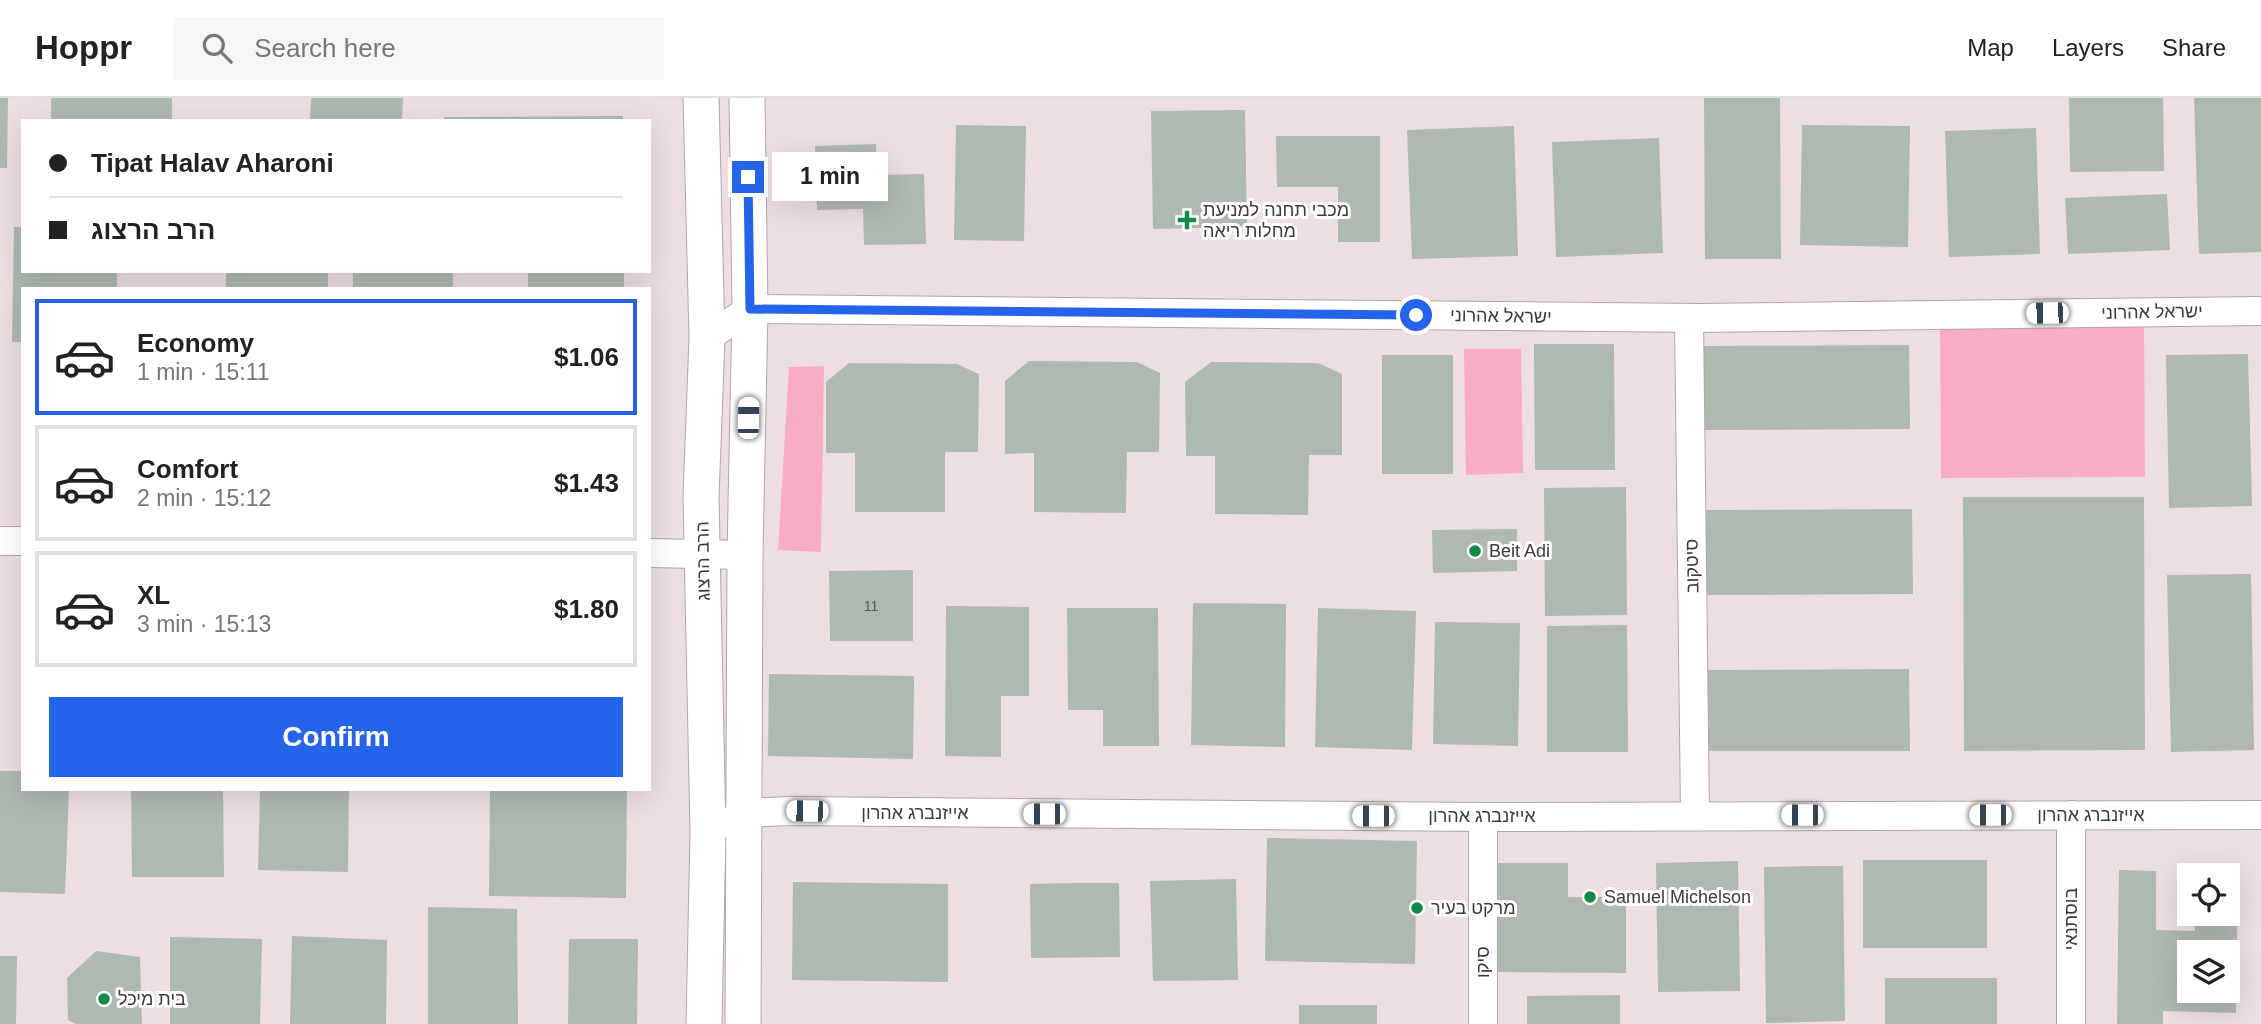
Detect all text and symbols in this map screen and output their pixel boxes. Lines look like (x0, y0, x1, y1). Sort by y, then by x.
search box (174, 17, 664, 80)
text: Hoppr (35, 29, 132, 66)
icon: search (198, 29, 236, 67)
text: Search here (254, 33, 396, 63)
text: Map (1967, 34, 2014, 61)
text: Layers (2052, 34, 2124, 61)
text: Share (2162, 34, 2226, 61)
text: Tipat Halav Aharoni (91, 148, 334, 178)
callout: 1 min (772, 153, 888, 202)
route end (732, 161, 764, 193)
text: 1 min (800, 163, 860, 189)
place label: מכבי תחנה למניעת מחלות ריאה (1203, 200, 1349, 241)
marker: מכבי תחנה למניעת מחלות ריאה (1177, 210, 1197, 230)
text: הרב הרצוג (91, 215, 215, 245)
route start (1400, 299, 1432, 331)
street label: ישראל אהרוני (2101, 301, 2203, 323)
car (2026, 302, 2069, 324)
street label: ישראל אהרוני (1450, 305, 1552, 327)
icon: car (53, 326, 116, 389)
text: Economy (137, 328, 254, 358)
text: $1.06 (554, 342, 619, 372)
text: 1 min · 15:11 (137, 359, 270, 385)
car (738, 397, 759, 439)
icon: car (53, 452, 116, 515)
text: Comfort (137, 454, 238, 484)
text: $1.43 (554, 468, 619, 498)
text: 2 min · 15:12 (137, 485, 271, 511)
street label: הרב הרצוג (692, 521, 714, 601)
street label: סיטקוב (1682, 539, 1702, 593)
place label: Beit Adi (1489, 541, 1550, 561)
marker: Beit Adi (1467, 543, 1483, 559)
icon: car (53, 578, 116, 641)
text: XL (137, 580, 170, 610)
text: $1.80 (554, 594, 619, 624)
house number: 11 (864, 598, 878, 614)
text: 3 min · 15:13 (137, 611, 271, 637)
button: Confirm (49, 697, 623, 777)
car (786, 800, 829, 822)
street label: אייזנברג אהרון (861, 803, 969, 823)
car (1024, 804, 1066, 825)
car (1782, 805, 1824, 826)
car (1970, 805, 2012, 826)
street label: אייזנברג אהרון (2037, 805, 2145, 825)
car (1353, 806, 1395, 827)
street label: אייזנברג אהרון (1428, 806, 1536, 826)
map controls (2177, 863, 2240, 1003)
button: locate (2177, 863, 2240, 926)
place label: Samuel Michelson (1604, 887, 1751, 907)
street label: בוסתנאי (2061, 888, 2081, 950)
marker: Samuel Michelson (1582, 889, 1598, 905)
place label: מרקט בעיר (1431, 898, 1516, 918)
marker: מרקט בעיר (1409, 900, 1425, 916)
button: layers (2177, 940, 2240, 1003)
street label: סיקו (1473, 946, 1493, 978)
place label: בית מיכל (118, 989, 186, 1009)
marker: בית מיכל (96, 991, 112, 1007)

